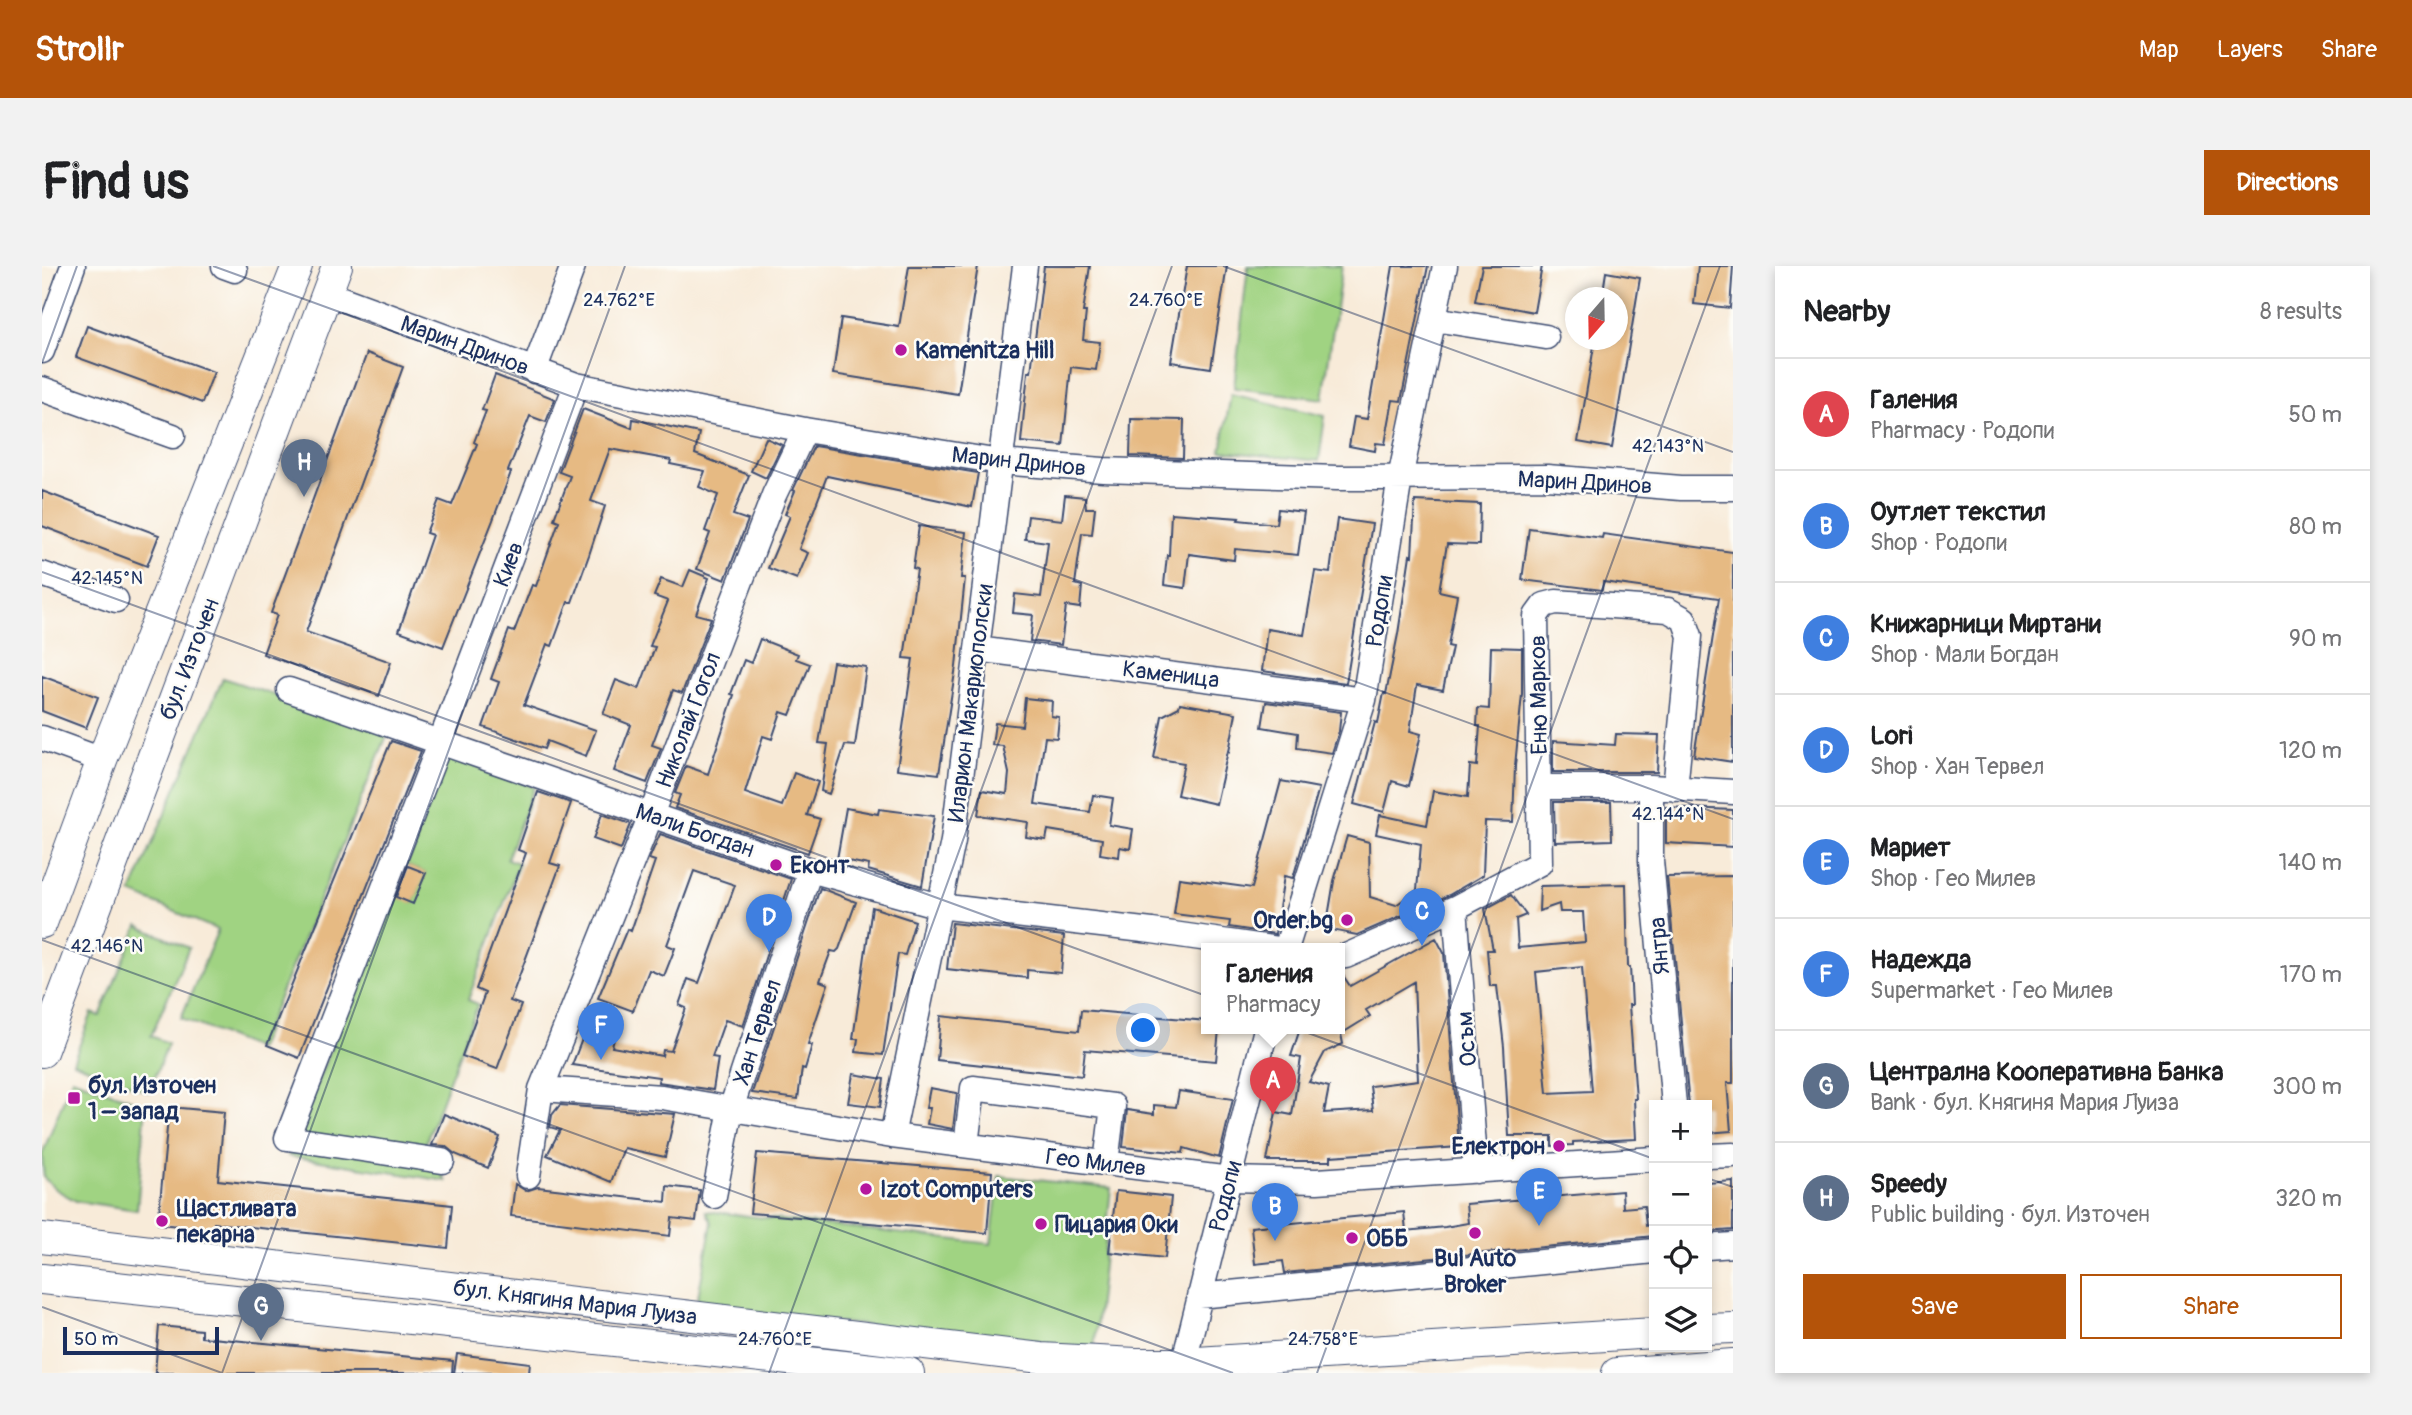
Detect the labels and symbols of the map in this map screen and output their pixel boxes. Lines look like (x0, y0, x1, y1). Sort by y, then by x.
north arrow (1565, 287, 1628, 350)
text: 24.762°E (583, 289, 655, 312)
text: 24.760°E (1129, 289, 1203, 312)
street label: Марин Дринов (397, 309, 533, 382)
place label: Kamenitza Hill (915, 336, 1055, 365)
marker: Kamenitza Hill (893, 342, 909, 358)
text: 42.143°N (1632, 435, 1704, 458)
pin: H (281, 439, 327, 497)
street label: Марин Дринов (950, 440, 1088, 483)
street label: Марин Дринов (1517, 464, 1653, 501)
street label: Киев (487, 537, 530, 591)
text: 42.145°N (71, 567, 143, 590)
street label: Родопи (1360, 573, 1399, 649)
street label: Иларион Макариополски (941, 582, 999, 824)
street label: бул. Източен (153, 594, 226, 724)
street label: Еню Марков (1523, 635, 1554, 755)
street label: Николай Гогол (649, 648, 728, 792)
street label: Каменица (1121, 654, 1221, 695)
street label: Мали Богдан (632, 797, 758, 864)
text: 42.144°N (1632, 803, 1704, 826)
place label: Еконт (790, 851, 850, 880)
marker: Еконт (768, 857, 784, 873)
pin: C (1399, 888, 1445, 946)
pin: D (746, 894, 792, 952)
place label: Order.bg (1253, 906, 1333, 935)
marker: Order.bg (1339, 912, 1355, 928)
street label: Янтра (1643, 916, 1676, 976)
text: 42.146°N (71, 935, 143, 958)
street label: Хан Тервел (727, 976, 788, 1089)
pin: F (578, 1002, 624, 1060)
street label: Осъм (1450, 1010, 1483, 1068)
your location (1126, 1013, 1160, 1047)
pin: A (1250, 1057, 1296, 1115)
place label: бул. Източен 1 – запад (88, 1071, 216, 1126)
marker: бул. Източен 1 – запад (66, 1090, 82, 1106)
place label: Електрон (1452, 1132, 1545, 1161)
marker: Електрон (1551, 1138, 1567, 1154)
street label: Гео Милев (1044, 1142, 1148, 1183)
street label: Родопи (1203, 1158, 1248, 1234)
pin: E (1516, 1168, 1562, 1226)
place label: Izot Computers (880, 1175, 1034, 1204)
marker: Izot Computers (858, 1181, 874, 1197)
pin: B (1252, 1183, 1298, 1241)
place label: Щастливата пекарна (176, 1194, 297, 1249)
place label: Пицария Оки (1055, 1210, 1179, 1239)
marker: Щастливата пекарна (154, 1213, 170, 1229)
marker: Пицария Оки (1033, 1216, 1049, 1232)
place label: ОББ (1366, 1224, 1408, 1253)
marker: Bul Auto Broker (1467, 1225, 1483, 1241)
marker: ОББ (1344, 1230, 1360, 1246)
place label: Bul Auto Broker (1434, 1244, 1517, 1299)
street label: бул. Княгиня Мария Луиза (451, 1273, 699, 1332)
pin: G (238, 1283, 284, 1341)
scale bar (63, 1324, 219, 1356)
text: 24.760°E (738, 1328, 812, 1351)
text: 24.758°E (1288, 1328, 1358, 1351)

